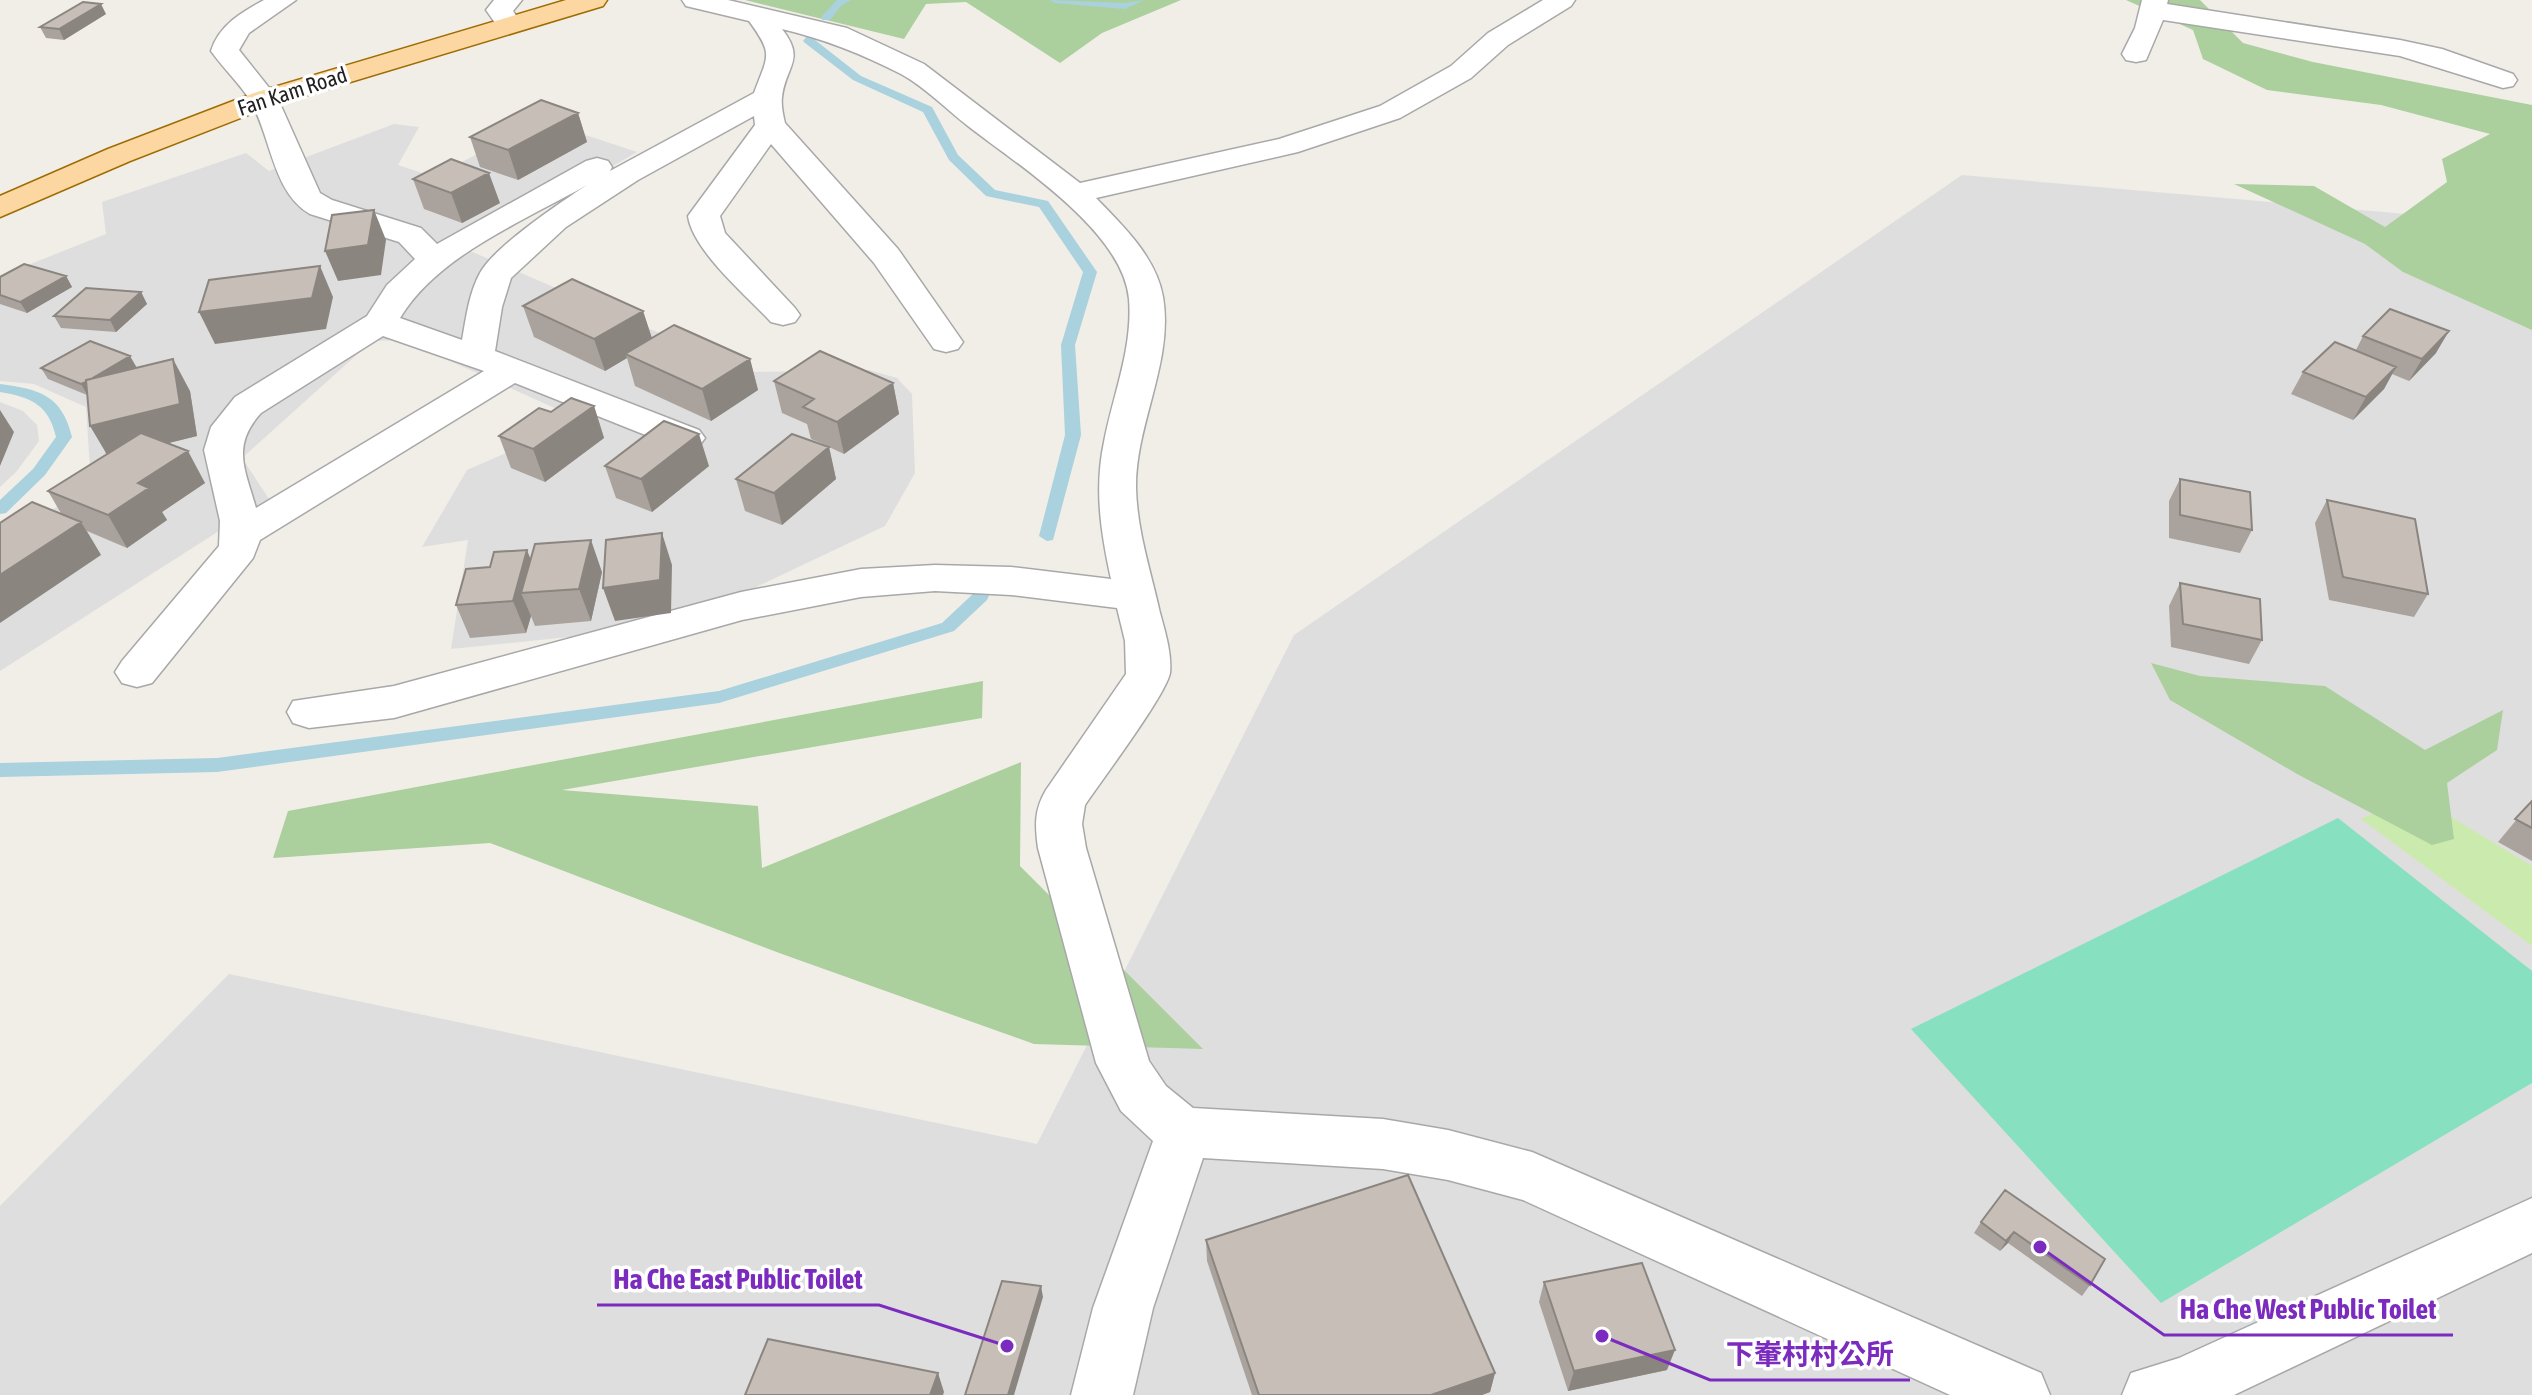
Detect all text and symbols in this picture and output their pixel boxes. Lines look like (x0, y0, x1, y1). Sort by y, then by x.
street label: Fan Kam Road (234, 61, 350, 121)
callout: Ha Che East Public Toilet (597, 1253, 879, 1305)
text: Ha Che East Public Toilet (613, 1263, 863, 1295)
callout: Ha Che West Public Toilet (2164, 1283, 2453, 1335)
text: Ha Che West Public Toilet (2180, 1293, 2436, 1325)
callout: 下輋村村公所 (1710, 1328, 1910, 1380)
text: 下輋村村公所 (1726, 1338, 1894, 1370)

